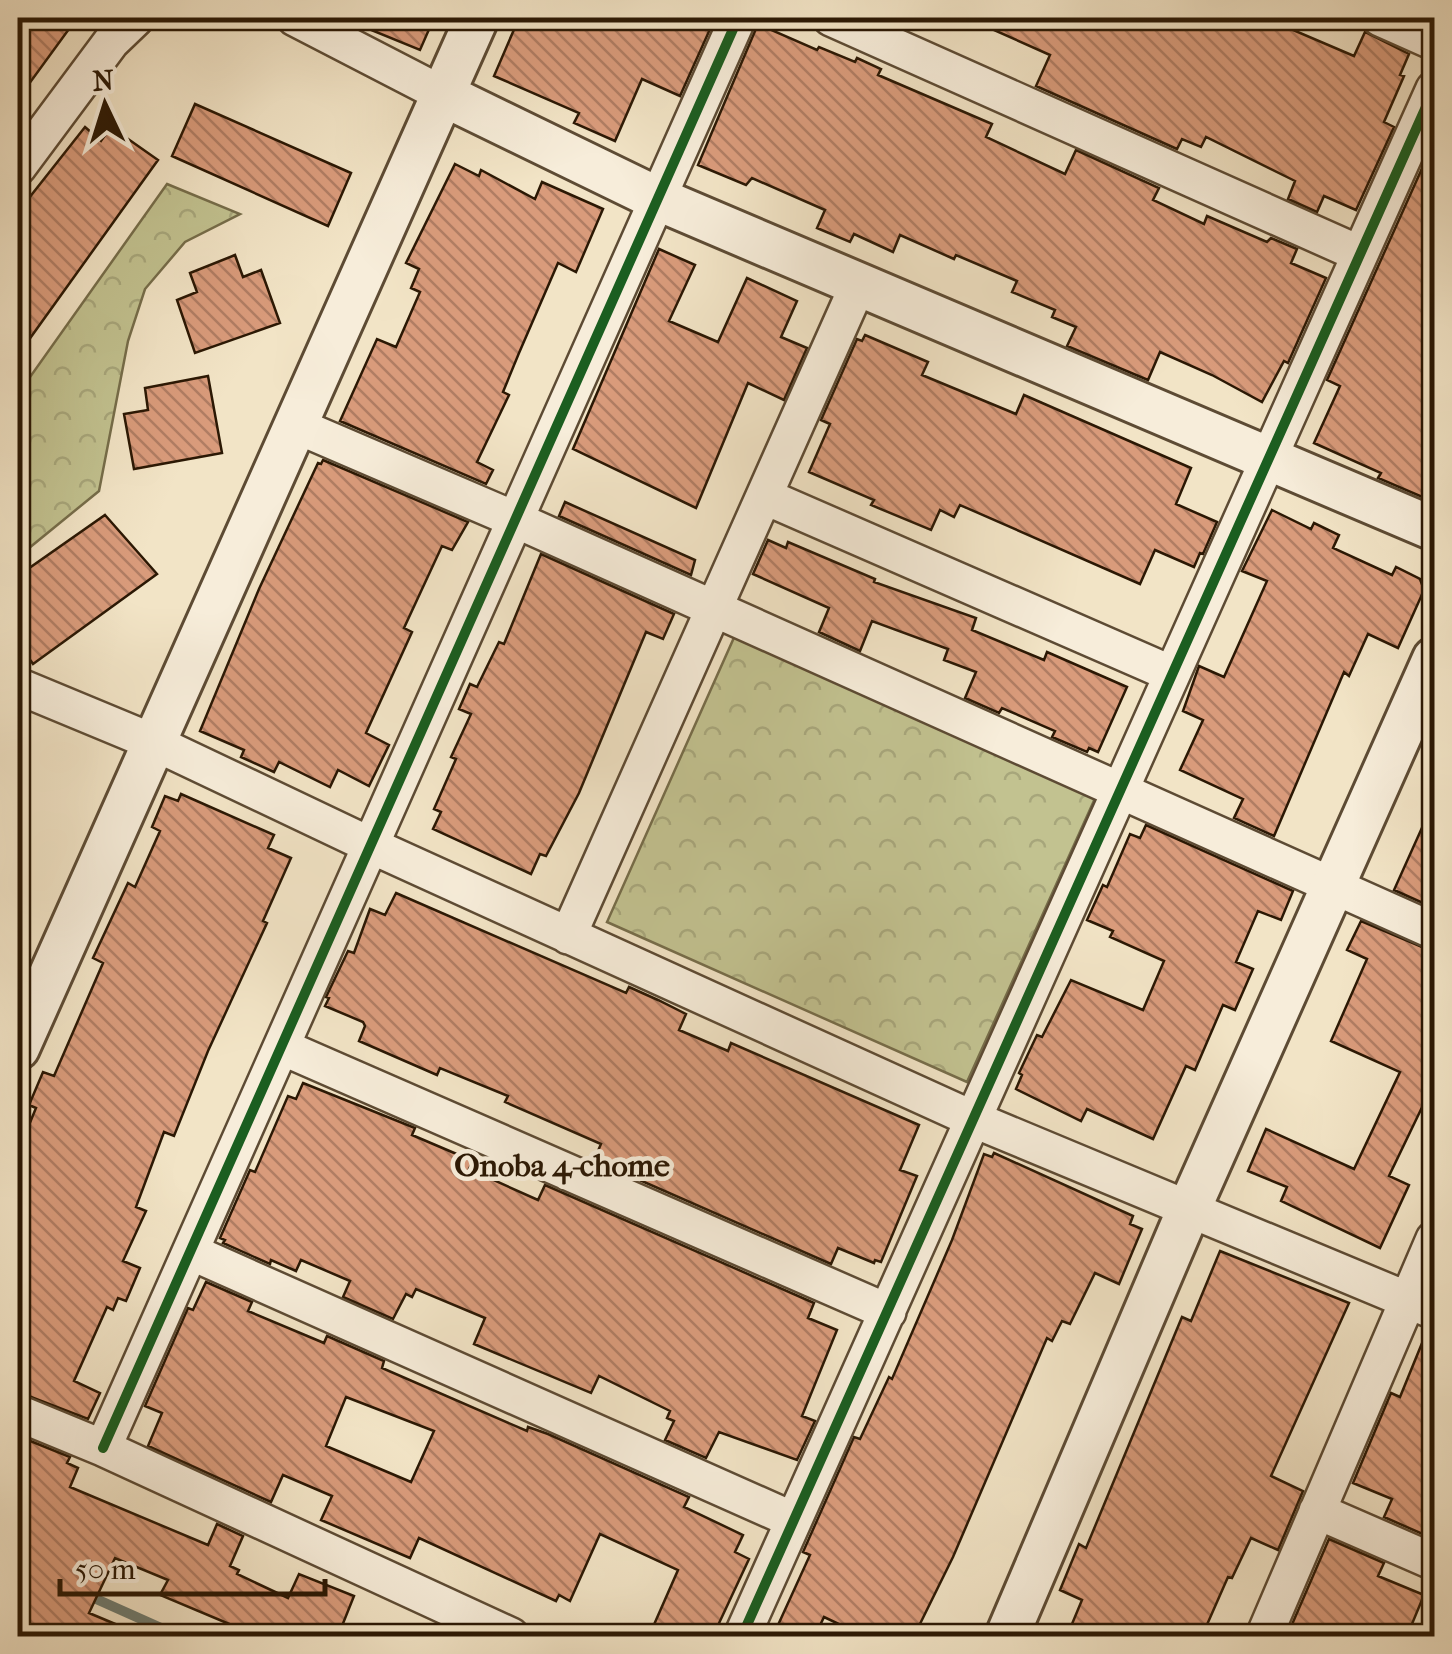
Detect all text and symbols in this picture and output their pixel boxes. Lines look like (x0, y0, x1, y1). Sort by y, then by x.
north arrow (55, 55, 155, 155)
text: N (92, 63, 116, 98)
district label: Onoba 4-chome (454, 1147, 670, 1185)
scale bar (60, 1534, 325, 1596)
text: 50 m (75, 1552, 136, 1587)

